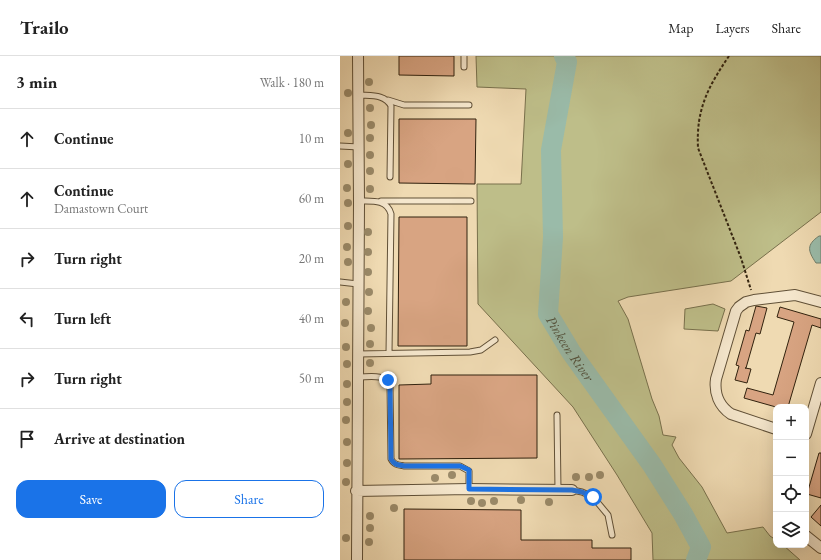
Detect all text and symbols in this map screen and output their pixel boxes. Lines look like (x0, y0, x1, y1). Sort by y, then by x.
text: Trailo (20, 15, 69, 40)
text: Map (668, 19, 693, 37)
text: Layers (715, 19, 750, 37)
text: Share (772, 19, 801, 37)
text: 3 min (16, 71, 57, 93)
text: Walk · 180 m (260, 74, 324, 91)
icon: ahead (16, 128, 38, 150)
text: Continue (54, 129, 114, 148)
text: 10 m (299, 130, 324, 147)
text: Continue (54, 181, 114, 200)
icon: ahead (16, 188, 38, 210)
text: 60 m (299, 190, 324, 207)
text: Damastown Court (54, 200, 148, 217)
icon: right (16, 248, 38, 270)
text: Turn right (54, 249, 122, 268)
text: 20 m (299, 250, 324, 267)
icon: left (16, 308, 38, 330)
text: Turn left (54, 309, 111, 328)
text: 40 m (299, 310, 324, 327)
water label: Pinkeen River (542, 312, 598, 385)
icon: right (16, 368, 38, 390)
text: Turn right (54, 369, 122, 388)
text: 50 m (299, 370, 324, 387)
route end (379, 371, 397, 389)
map controls (773, 404, 809, 548)
button: + (773, 404, 809, 440)
icon: arrive (16, 428, 38, 450)
text: Arrive at destination (54, 429, 185, 448)
button: − (773, 440, 809, 476)
button: locate (773, 476, 809, 512)
button: Save (16, 480, 166, 518)
button: Share (174, 480, 324, 518)
route start (584, 488, 602, 506)
button: layers (773, 512, 809, 548)

